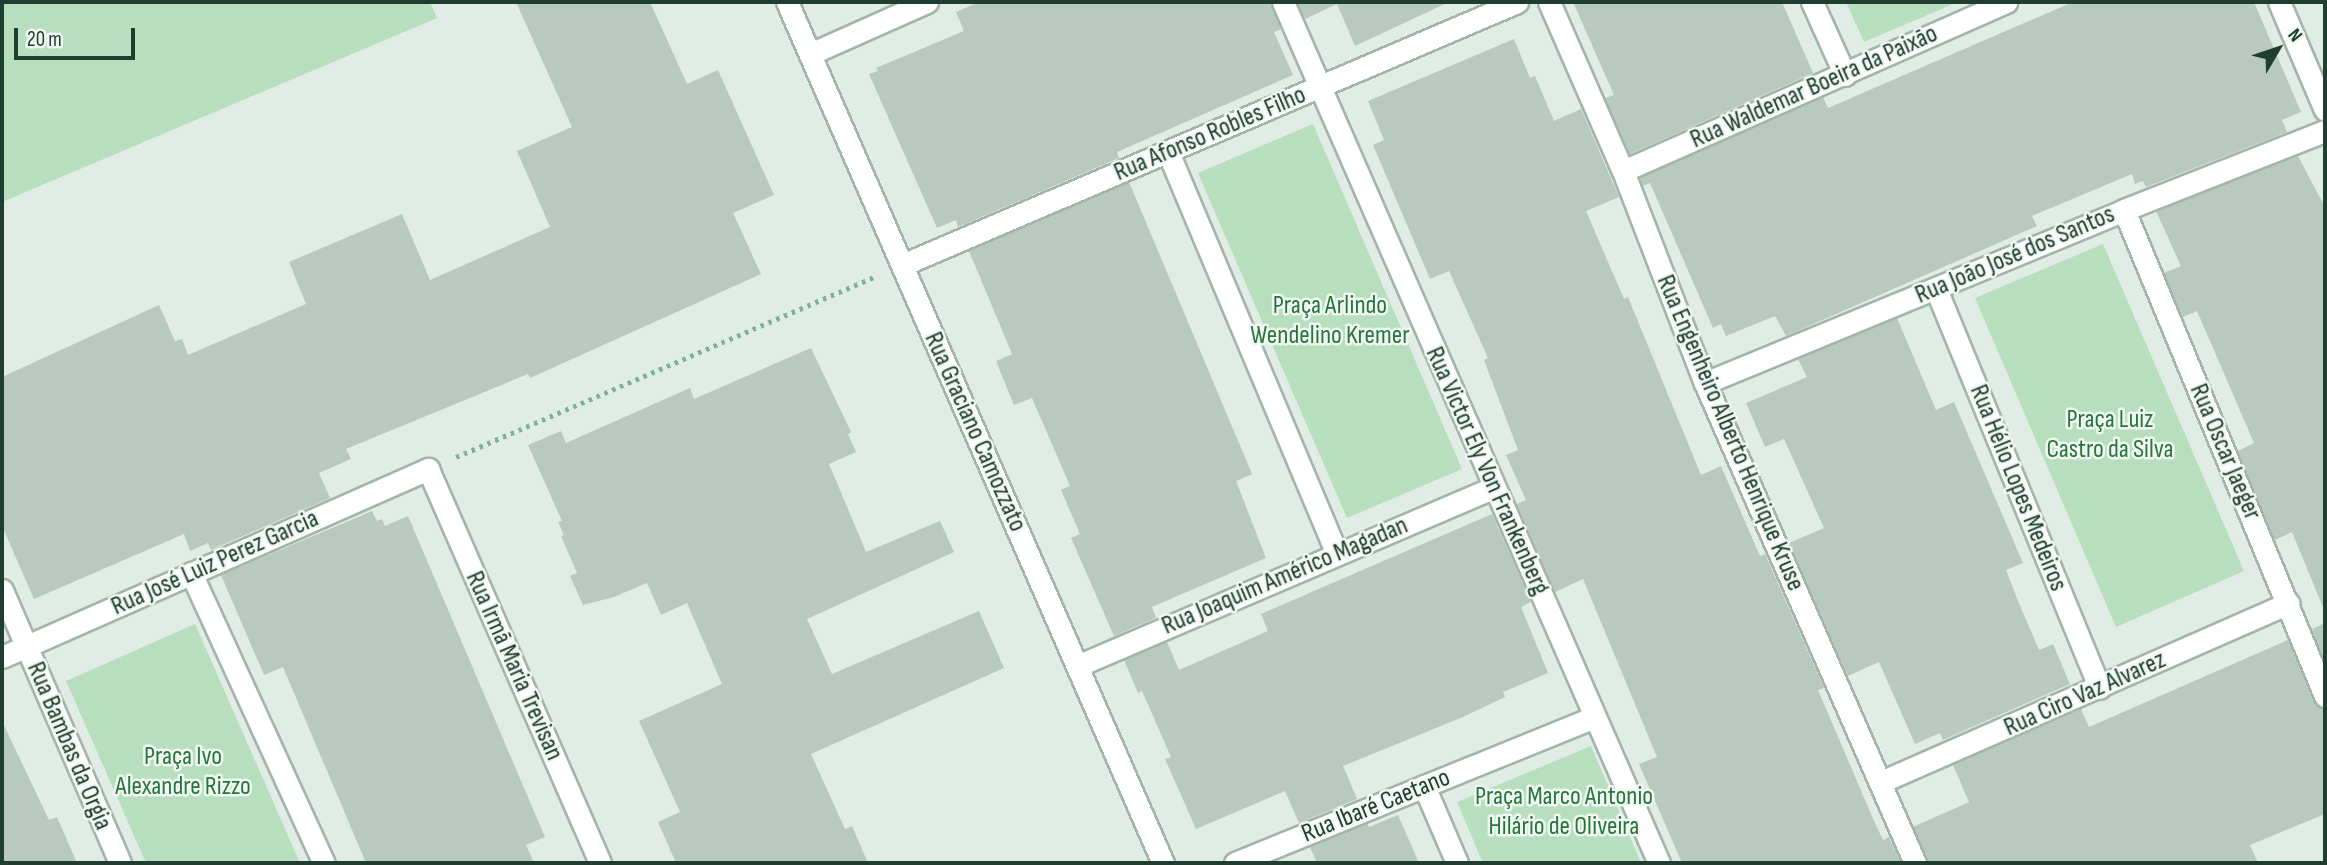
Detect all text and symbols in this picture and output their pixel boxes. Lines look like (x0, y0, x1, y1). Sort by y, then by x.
scale bar (18, 14, 138, 58)
north arrow (2243, 14, 2313, 84)
street label: Rua Waldemar Boeira da Paixão (1686, 18, 1942, 156)
text: N (2283, 24, 2307, 47)
text: 20 m (27, 27, 62, 52)
street label: Rua Afonso Robles Filho (1109, 80, 1311, 188)
street label: Rua João José dos Santos (1911, 199, 2119, 311)
street label: Rua Engenheiro Alberto Henrique Kruse (1649, 270, 1811, 596)
park label: Praça Arlindo Wendelino Kremer (1250, 290, 1410, 352)
street label: Rua Graciano Camozzato (917, 327, 1033, 537)
street label: Rua Victor Ely Von Frankenberg (1418, 342, 1556, 600)
street label: Rua Oscar Jaeger (2182, 379, 2268, 525)
street label: Rua Hélio Lopes Medeiros (1962, 380, 2074, 596)
park label: Praça Luiz Castro da Silva (2047, 404, 2173, 466)
street label: Rua José Luiz Perez Garcia (107, 503, 323, 623)
street label: Rua Joaquim Américo Magadan (1157, 510, 1413, 642)
street label: Rua Irmã Maria Trevisan (458, 567, 570, 765)
street label: Rua Ciro Vaz Alvarez (1999, 644, 2171, 744)
street label: Rua Bambas da Orgia (20, 657, 118, 835)
park label: Praça Ivo Alexandre Rizzo (115, 741, 251, 802)
street label: Rua Ibaré Caetano (1297, 762, 1455, 850)
park label: Praça Marco Antonio Hilário de Oliveira (1475, 781, 1653, 842)

